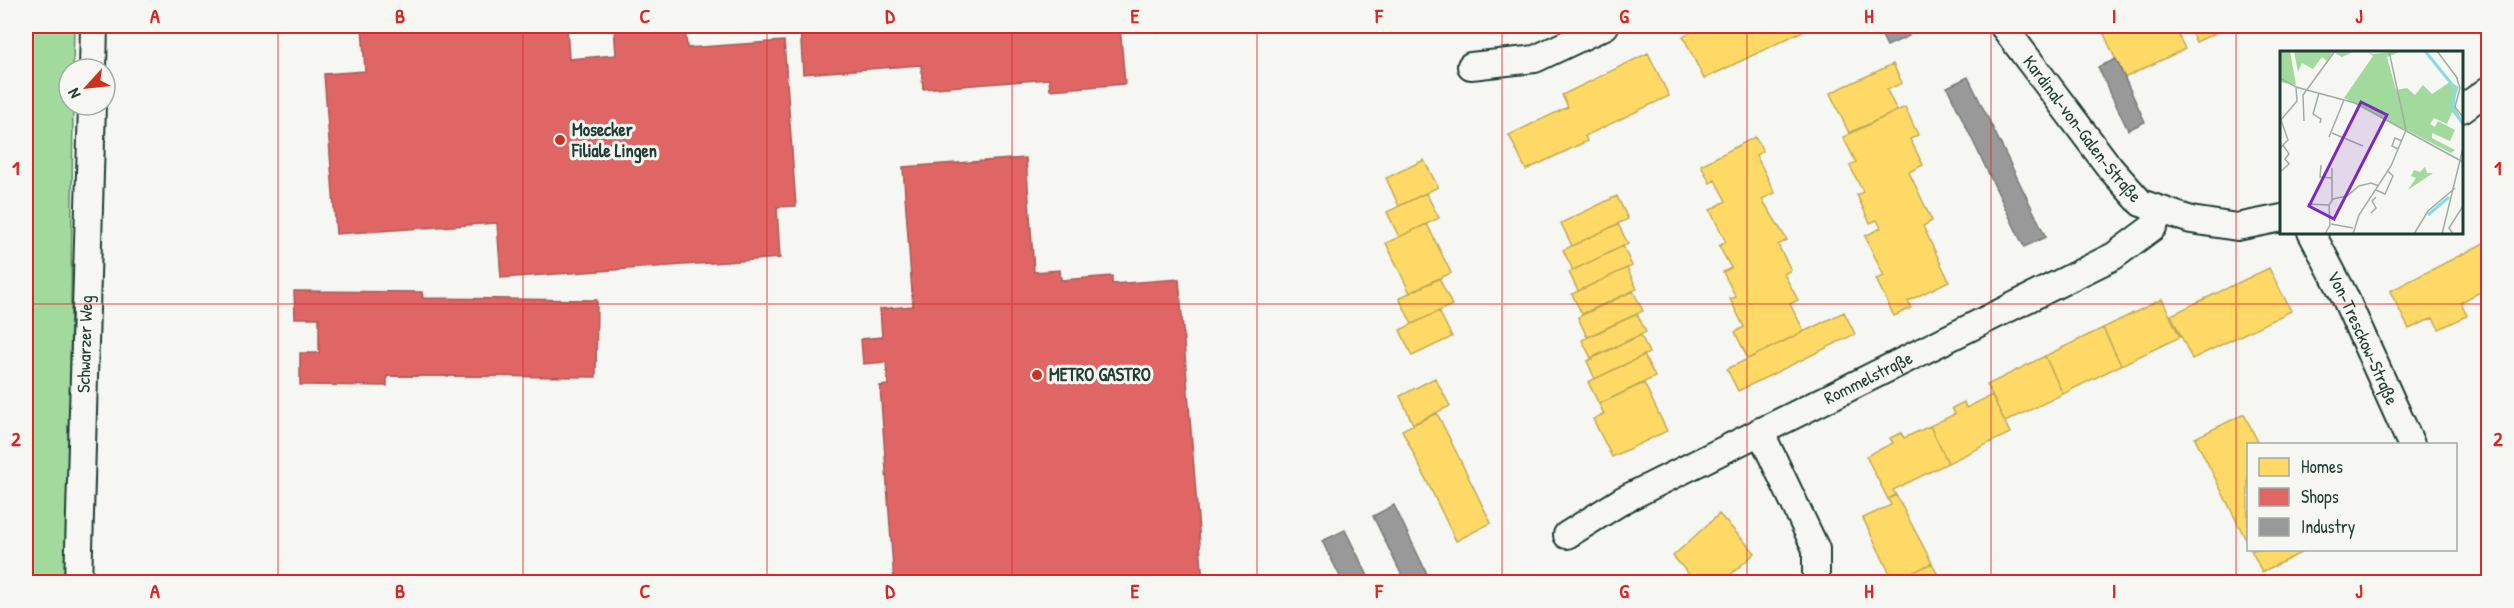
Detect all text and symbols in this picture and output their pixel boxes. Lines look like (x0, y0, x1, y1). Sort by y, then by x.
text: A (150, 2, 160, 29)
text: B (395, 2, 405, 29)
text: C (640, 2, 651, 29)
text: D (885, 2, 895, 29)
text: E (1131, 2, 1140, 29)
text: F (1374, 2, 1384, 29)
text: G (1619, 2, 1629, 29)
text: H (1864, 2, 1874, 29)
text: I (2112, 2, 2116, 29)
text: J (2355, 2, 2363, 29)
street label: Kardinal-von-Galen-Straße (2018, 50, 2148, 208)
inset map (2280, 51, 2463, 234)
north arrow (57, 57, 117, 117)
text: N (62, 85, 85, 103)
place label: Mosecker Filiale Lingen (571, 117, 657, 164)
marker: Mosecker Filiale Lingen (553, 133, 567, 147)
text: 1 (12, 154, 20, 181)
text: 1 (2494, 154, 2502, 181)
street label: Von-Tresckow-Straße (2322, 266, 2405, 409)
street label: Schwarzer Weg (71, 295, 98, 393)
street label: Rommelstraße (1820, 345, 1917, 410)
place label: METRO GASTRO (1049, 362, 1151, 387)
marker: METRO GASTRO (1030, 368, 1044, 382)
text: 2 (11, 425, 21, 452)
text: 2 (2493, 425, 2503, 452)
legend (2247, 443, 2457, 551)
text: Homes (2301, 454, 2343, 479)
text: Shops (2301, 484, 2339, 509)
text: Industry (2301, 514, 2356, 539)
text: A (150, 577, 160, 604)
text: B (395, 577, 405, 604)
text: C (640, 577, 651, 604)
text: D (885, 577, 895, 604)
text: E (1131, 577, 1140, 604)
text: F (1374, 577, 1384, 604)
text: G (1619, 577, 1629, 604)
text: H (1864, 577, 1874, 604)
text: I (2112, 577, 2116, 604)
text: J (2355, 577, 2363, 604)

